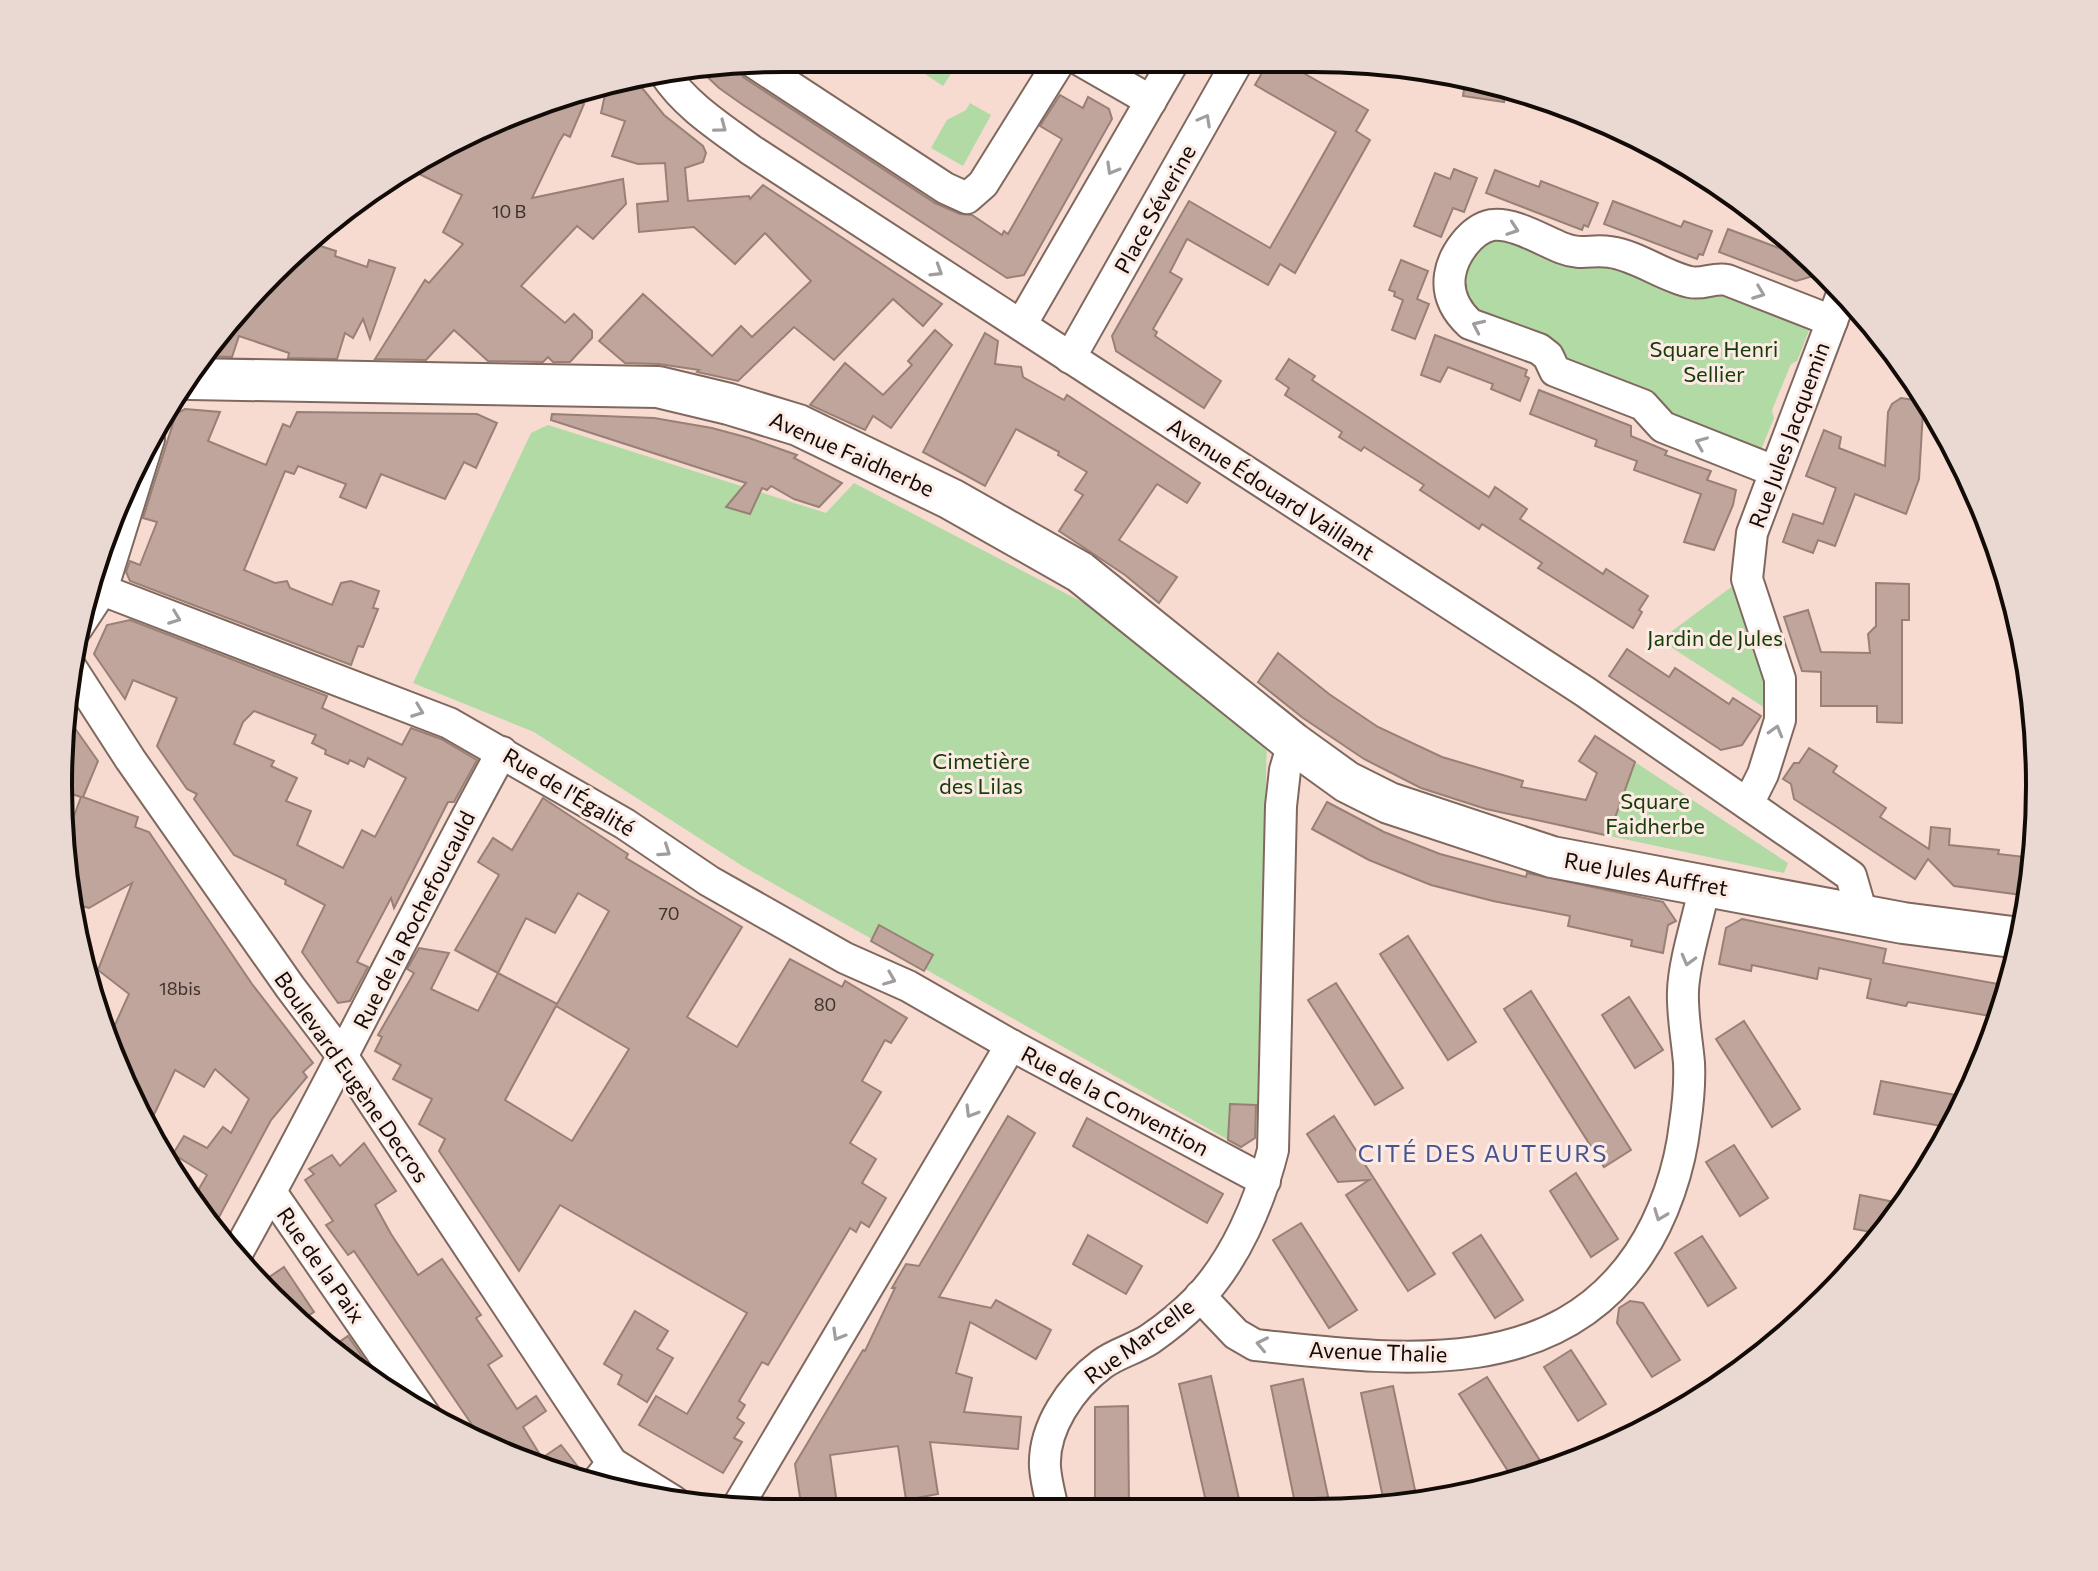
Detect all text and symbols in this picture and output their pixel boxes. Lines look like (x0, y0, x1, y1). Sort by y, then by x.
one-way arrow (1195, 114, 1211, 128)
one-way arrow (712, 118, 727, 132)
street label: Place Séverine (1108, 140, 1201, 278)
one-way arrow (1106, 160, 1122, 175)
house number: 10 B (492, 200, 526, 222)
one-way arrow (1506, 220, 1520, 236)
one-way arrow (928, 262, 943, 277)
one-way arrow (1751, 283, 1765, 300)
one-way arrow (1471, 320, 1486, 336)
park label: Square Henri Sellier (1650, 335, 1778, 387)
street label: Rue Jules Jacquemin (1742, 338, 1835, 531)
street label: Avenue Faidherbe (766, 405, 939, 502)
street label: Avenue Édouard Vaillant (1163, 412, 1380, 566)
one-way arrow (1695, 436, 1709, 453)
one-way arrow (167, 608, 181, 625)
park label: Jardin de Jules (1647, 624, 1783, 651)
one-way arrow (410, 701, 424, 718)
one-way arrow (1767, 725, 1783, 738)
street label: Rue de l'Égalité (498, 742, 640, 842)
park label: Cimetière des Lilas (932, 747, 1030, 799)
park label: Square Faidherbe (1605, 787, 1705, 839)
street label: Rue de la Rochefoucauld (347, 806, 480, 1033)
one-way arrow (656, 841, 670, 856)
street label: Rue Jules Auffret (1562, 846, 1730, 901)
house number: 70 (658, 902, 680, 924)
one-way arrow (1681, 953, 1698, 967)
street label: Boulevard Eugène Decros (269, 966, 436, 1187)
one-way arrow (882, 969, 896, 986)
house number: 18bis (159, 977, 201, 999)
house number: 80 (814, 993, 836, 1015)
street label: Rue de la Convention (1017, 1040, 1214, 1161)
one-way arrow (965, 1103, 981, 1118)
district label: CITÉ DES AUTEURS (1358, 1138, 1608, 1167)
street label: Rue de la Paix (272, 1202, 371, 1328)
one-way arrow (1653, 1207, 1670, 1221)
street label: Rue Marcelle (1079, 1292, 1199, 1389)
one-way arrow (832, 1326, 848, 1341)
one-way arrow (1255, 1336, 1269, 1353)
street label: Avenue Thalie (1308, 1336, 1448, 1367)

